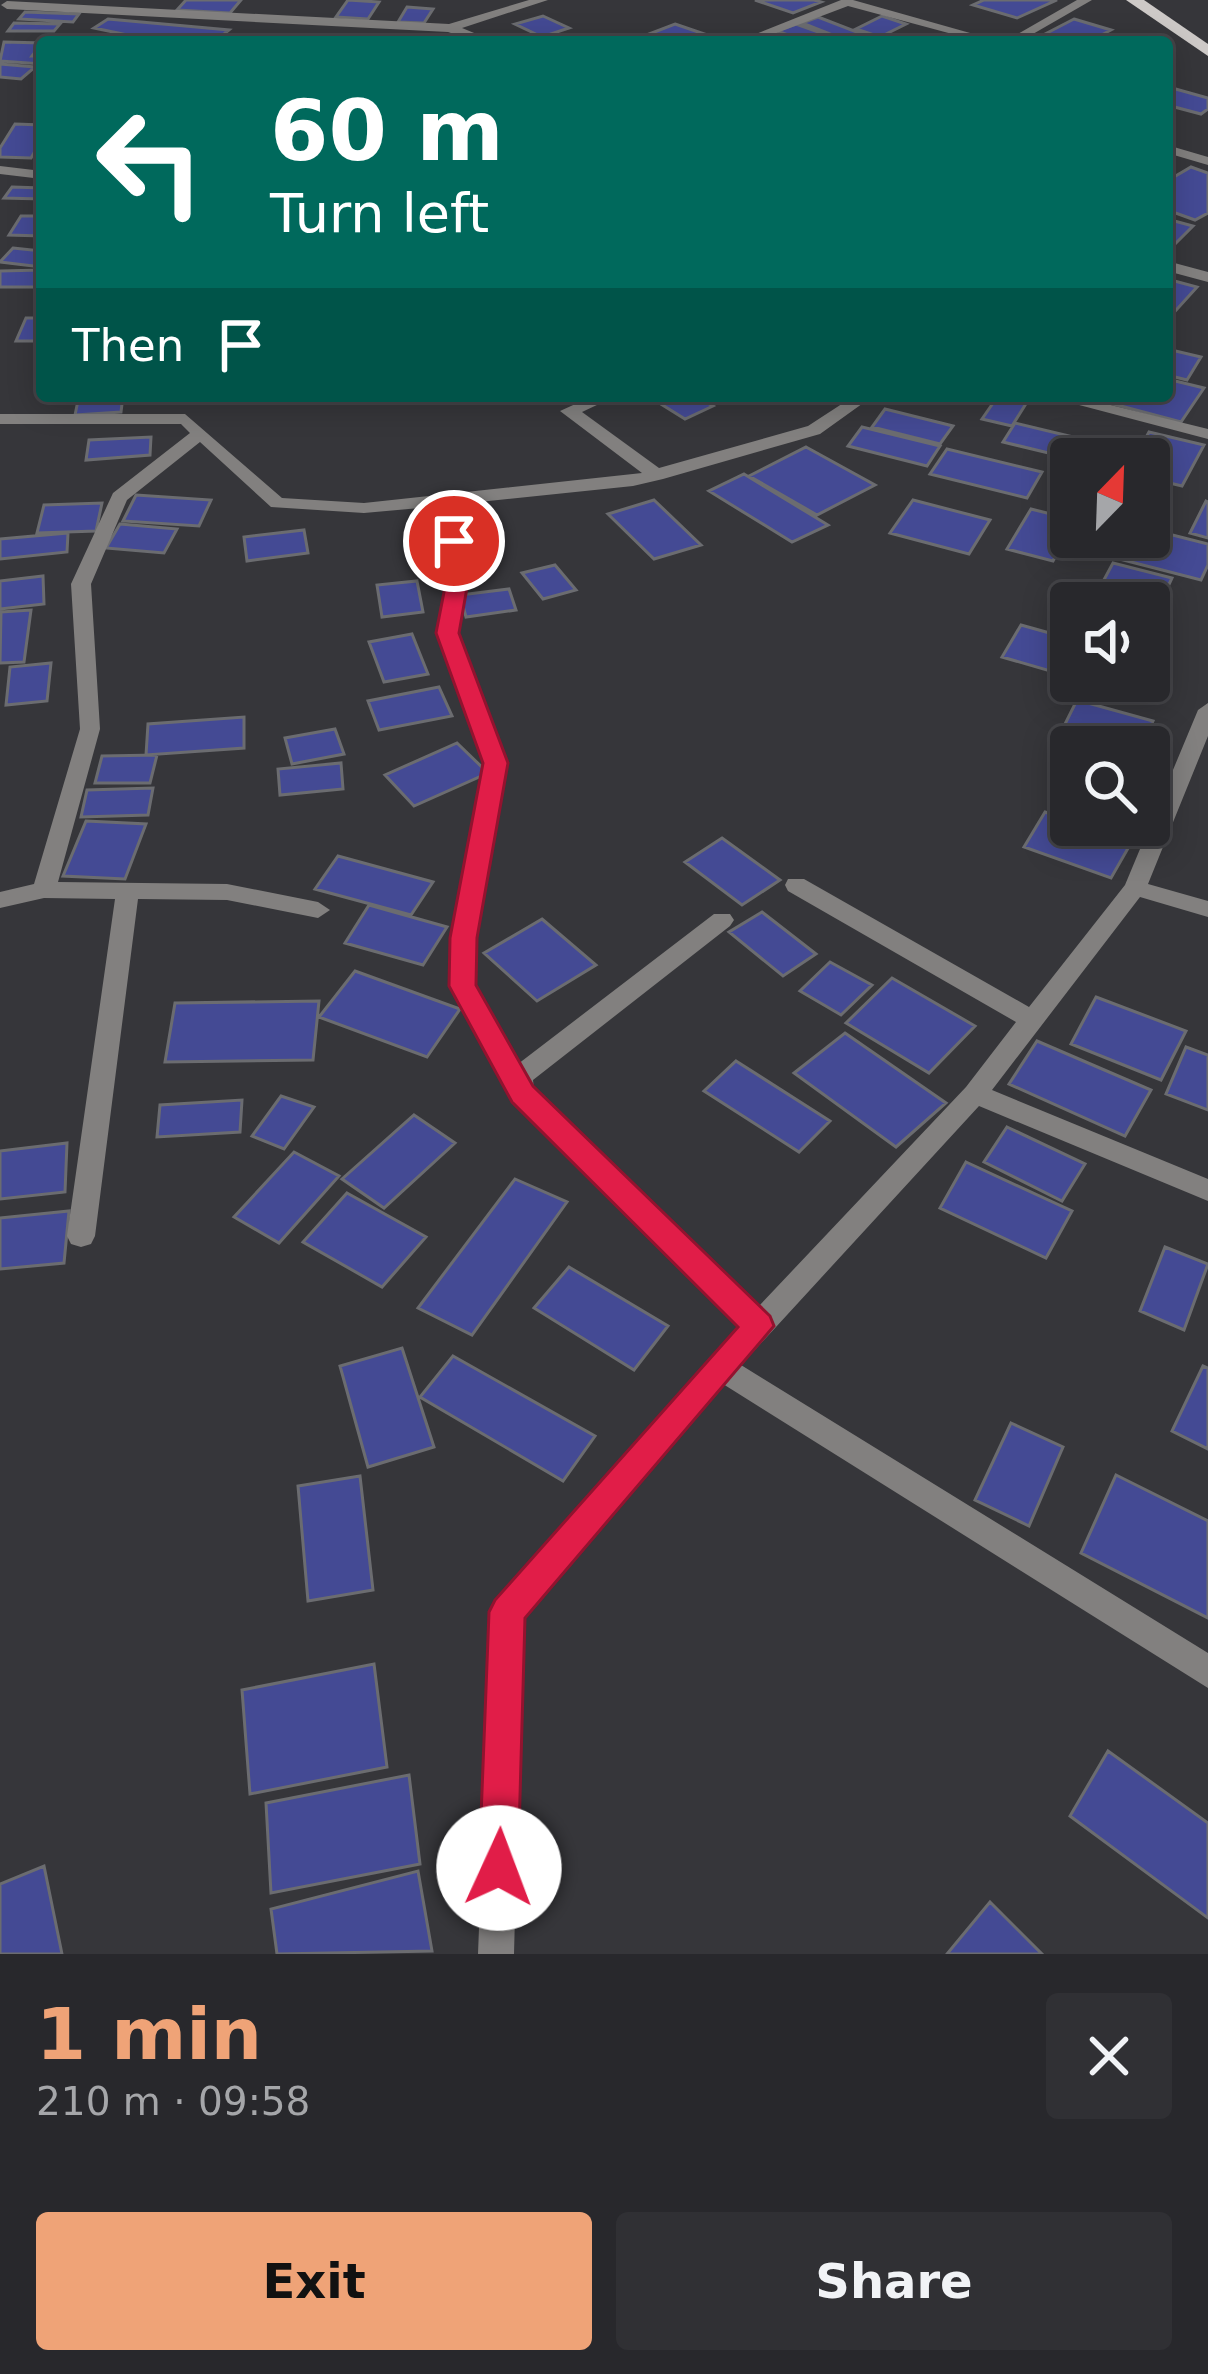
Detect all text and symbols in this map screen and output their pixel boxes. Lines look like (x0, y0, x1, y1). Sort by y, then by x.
text: 60 m (270, 82, 504, 180)
icon: left (72, 84, 228, 240)
text: Turn left (270, 182, 489, 245)
icon: arrive (208, 312, 274, 378)
text: Then (72, 319, 184, 372)
north arrow (1050, 438, 1170, 558)
map controls (1050, 438, 1170, 846)
pin (403, 490, 505, 592)
icon: arrive (421, 508, 487, 574)
button: sound (1050, 582, 1170, 702)
button: search (1050, 726, 1170, 846)
position arrow (436, 1805, 562, 1931)
text: 1 min (36, 1992, 262, 2076)
button: close (1046, 1993, 1172, 2119)
text: 210 m · 09:58 (36, 2079, 310, 2124)
button: Exit (36, 2212, 592, 2350)
button: Share (616, 2212, 1172, 2350)

